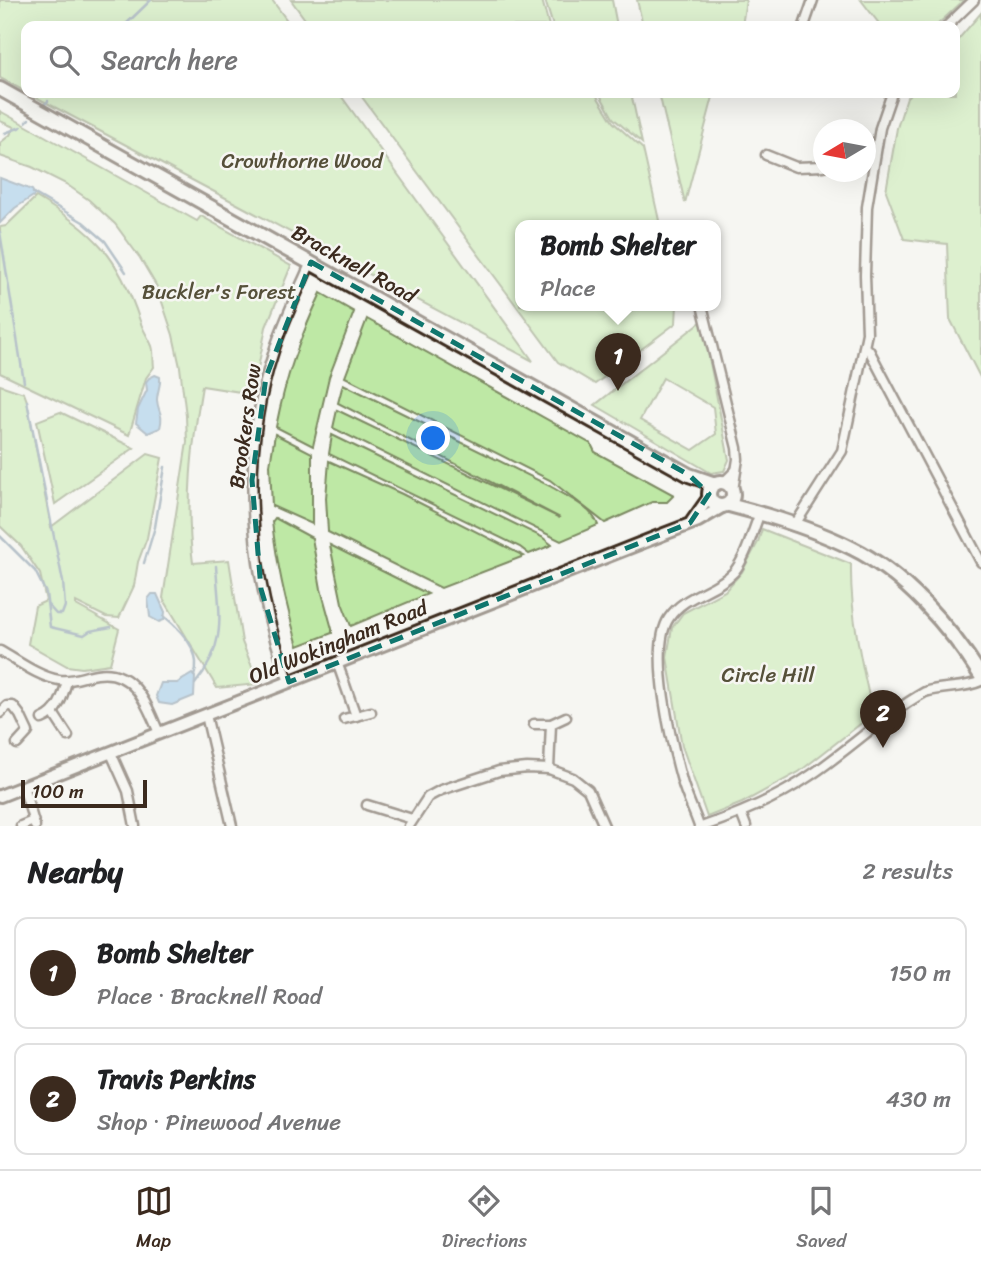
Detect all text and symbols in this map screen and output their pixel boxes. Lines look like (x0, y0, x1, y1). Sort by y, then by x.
search box (21, 21, 960, 98)
text: Search here (101, 37, 238, 83)
icon: search (45, 41, 83, 79)
north arrow (813, 119, 876, 182)
park label: Crowthorne Wood (221, 142, 385, 180)
street label: Bracknell Road (284, 214, 425, 315)
popup (515, 220, 721, 311)
text: Bomb Shelter (540, 222, 696, 268)
text: Place (540, 268, 596, 309)
park label: Buckler's Forest (142, 273, 296, 311)
pin: 1 (595, 333, 641, 391)
street label: Brookers Row (217, 360, 273, 491)
your location (416, 421, 450, 455)
street label: Old Wokingham Road (243, 588, 435, 695)
park label: Circle Hill (722, 656, 815, 694)
pin: 2 (860, 690, 906, 748)
text: 100 m (32, 775, 84, 808)
scale bar (21, 777, 147, 809)
text: Nearby (28, 845, 123, 899)
text: 2 results (862, 851, 953, 892)
text: Bomb Shelter (97, 930, 253, 976)
text: 1 (48, 953, 58, 994)
text: 150 m (889, 953, 951, 994)
text: Place · Bracknell Road (97, 976, 322, 1017)
text: Travis Perkins (97, 1056, 256, 1102)
text: 2 (46, 1079, 60, 1120)
text: 430 m (886, 1079, 951, 1120)
text: Shop · Pinewood Avenue (97, 1102, 341, 1143)
tab: Map (135, 1182, 173, 1257)
tab: Directions (442, 1182, 527, 1257)
tab: Saved (796, 1182, 846, 1257)

